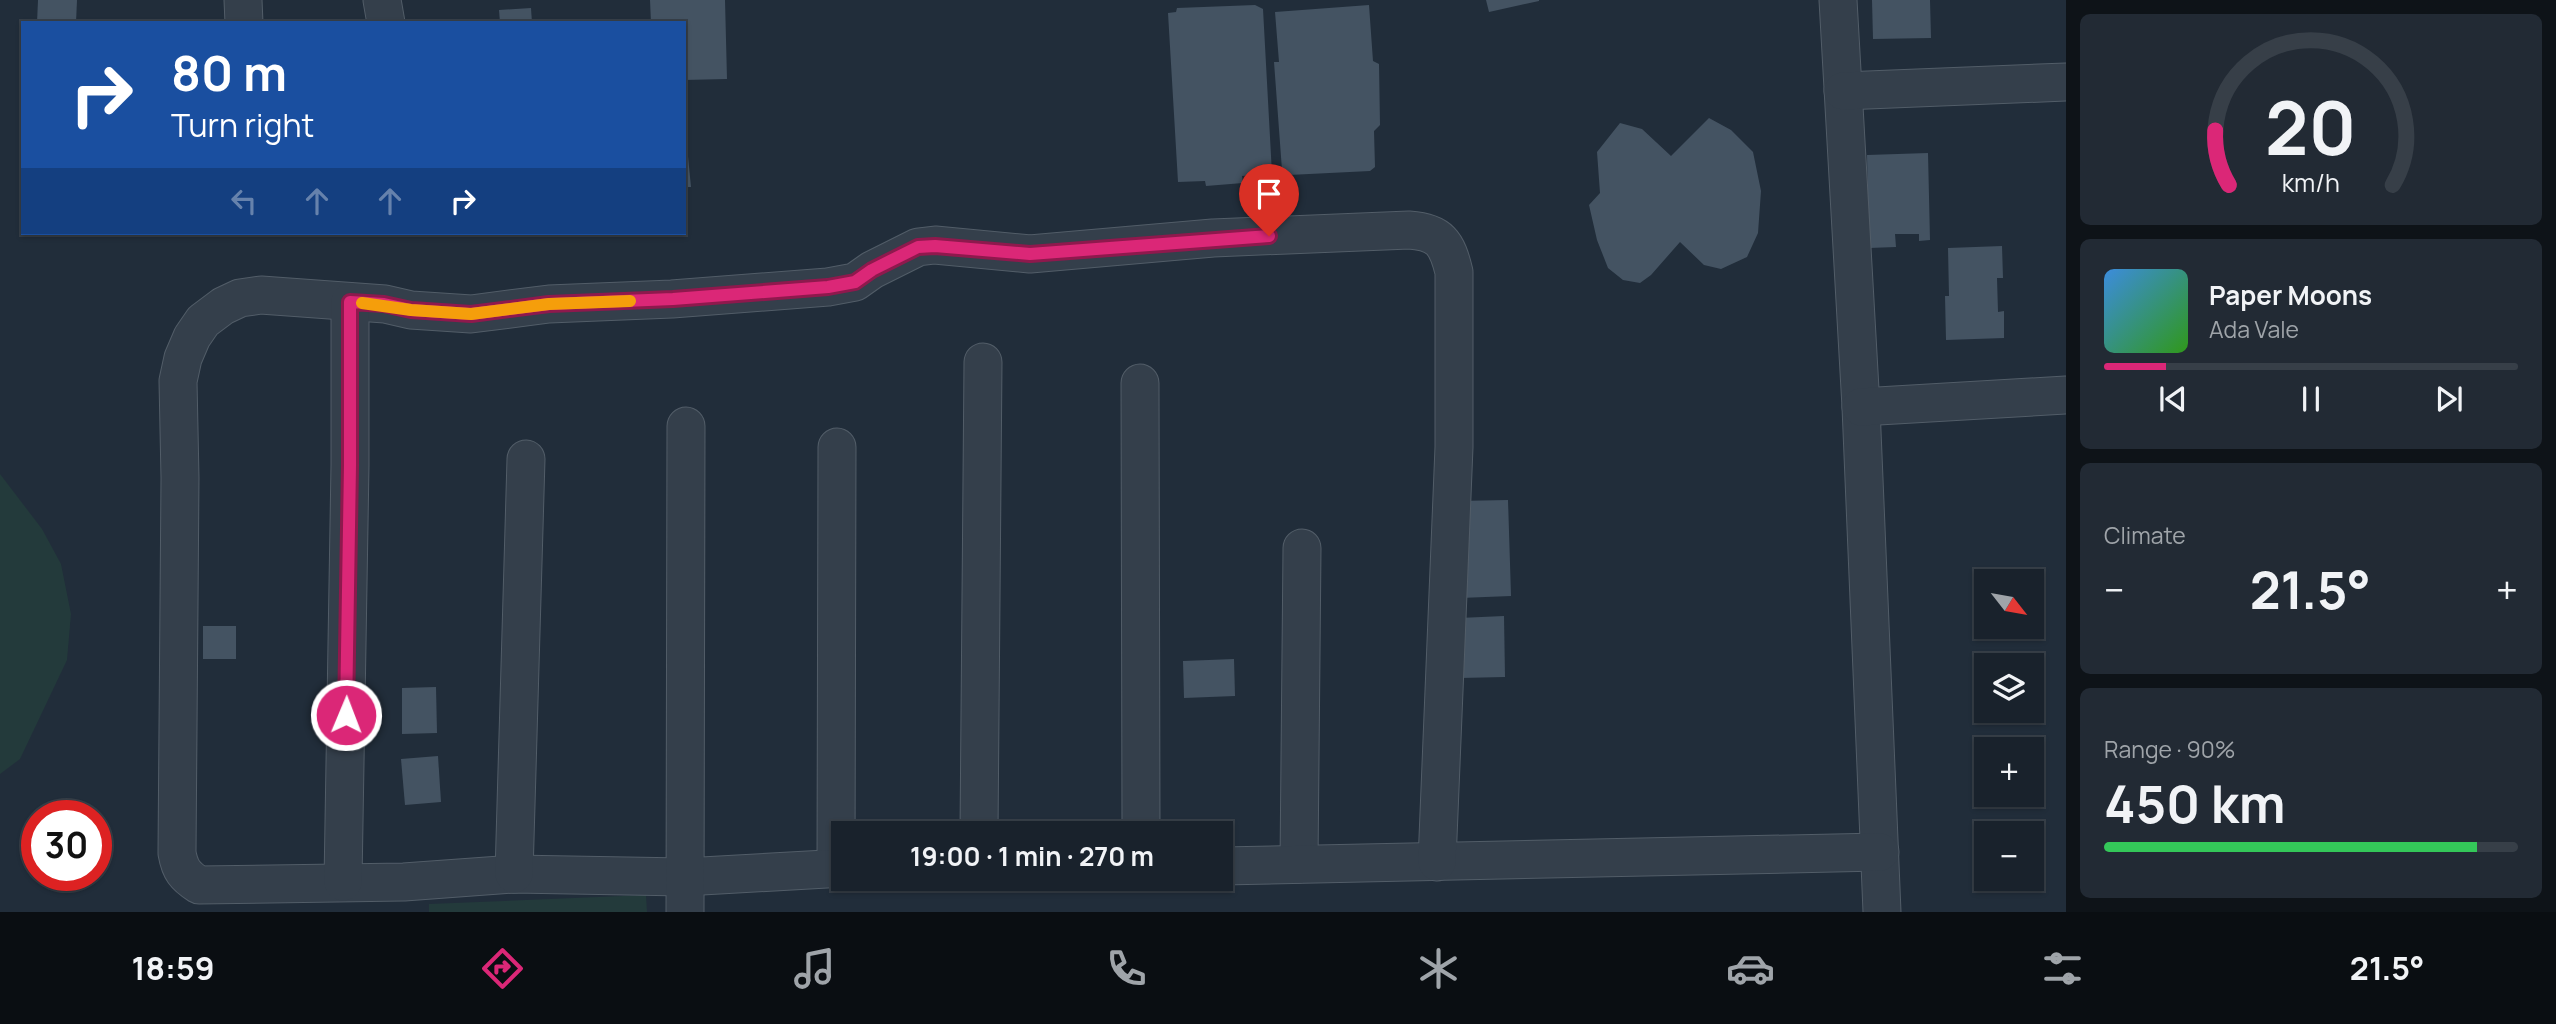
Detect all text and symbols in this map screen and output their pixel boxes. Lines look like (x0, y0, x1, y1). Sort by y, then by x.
text: 80 m (171, 39, 287, 106)
icon: right (56, 49, 147, 140)
text: 20 (2265, 78, 2357, 178)
text: Turn right (171, 103, 314, 147)
pin (1239, 164, 1299, 236)
text: km/h (2282, 165, 2340, 200)
icon: arrive (1250, 175, 1288, 213)
icon: left (225, 182, 263, 220)
icon: ahead (298, 182, 336, 220)
icon: ahead (371, 182, 409, 220)
icon: right (444, 182, 482, 220)
text: Paper Moons (2209, 277, 2372, 313)
text: Ada Vale (2209, 313, 2299, 345)
icon: previous (2154, 380, 2192, 418)
icon: pause (2292, 380, 2330, 418)
icon: next (2430, 380, 2468, 418)
text: Climate (2104, 519, 2186, 551)
text: 21.5° (2250, 554, 2371, 625)
text: − (2104, 563, 2125, 615)
text: + (2496, 563, 2518, 615)
north arrow (1974, 569, 2044, 639)
map controls (1974, 569, 2044, 891)
button: layers (1974, 653, 2044, 723)
position arrow (309, 678, 383, 752)
text: Range · 90% (2104, 733, 2235, 765)
button: + (1974, 737, 2044, 807)
text: 450 km (2104, 768, 2285, 839)
speed limit sign: 30 (21, 800, 112, 891)
button: − (1974, 821, 2044, 891)
text: 19:00 · 1 min · 270 m (910, 838, 1154, 874)
icon: directions (478, 944, 527, 993)
icon: music (790, 944, 839, 993)
icon: phone (1102, 944, 1151, 993)
icon: climate (1414, 944, 1463, 993)
icon: car (1726, 944, 1775, 993)
icon: filters (2038, 944, 2087, 993)
text: 18:59 (132, 946, 215, 990)
text: 21.5° (2350, 946, 2424, 990)

